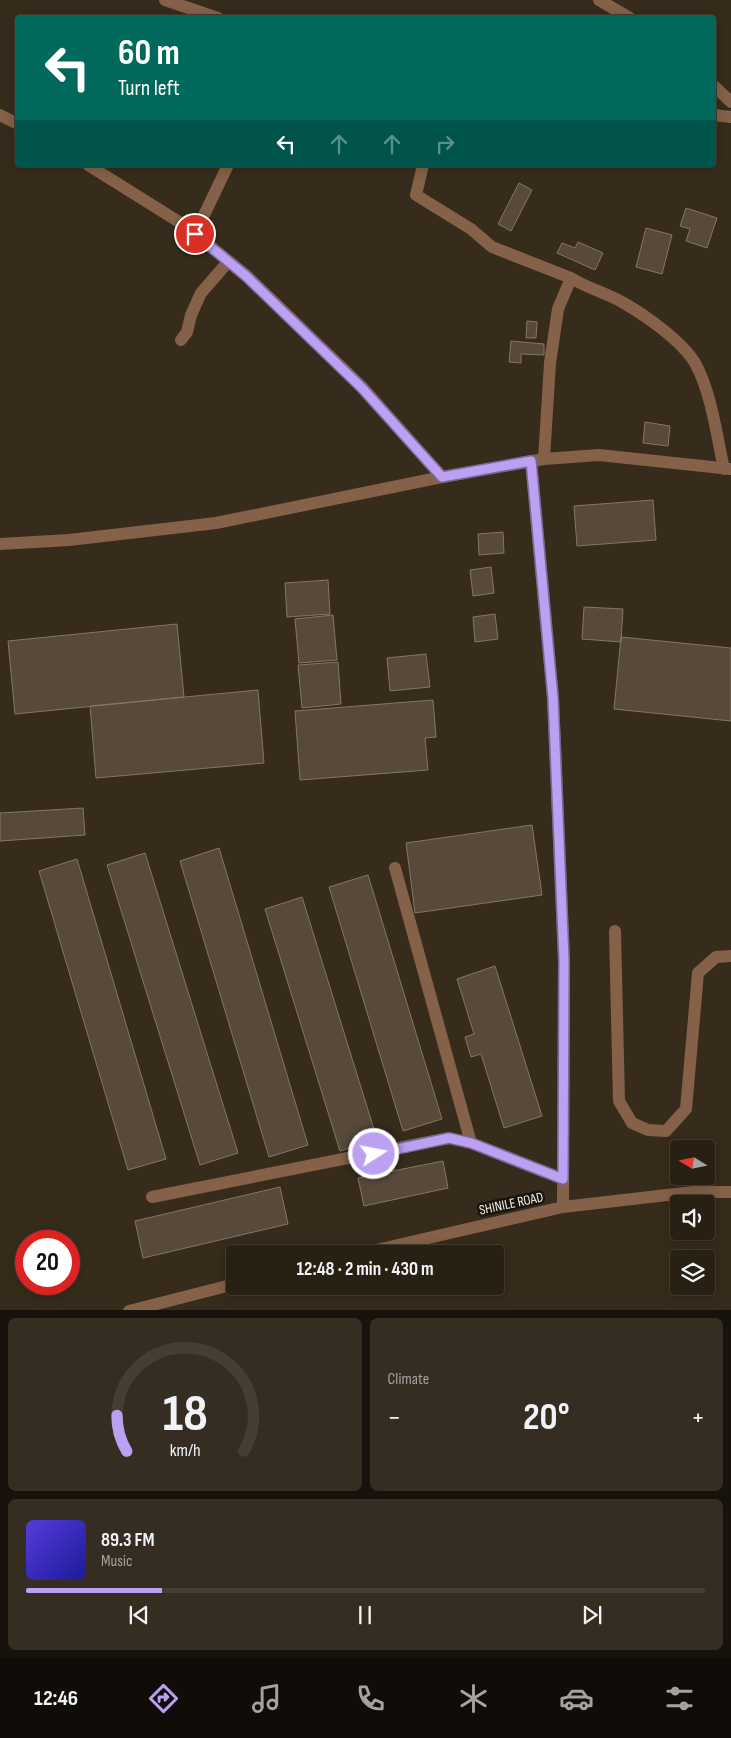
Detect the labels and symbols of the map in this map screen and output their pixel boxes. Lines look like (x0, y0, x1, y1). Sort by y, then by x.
pin (174, 213, 216, 255)
position arrow (347, 1127, 399, 1179)
north arrow (670, 1140, 715, 1185)
street label: SHINILE ROAD (477, 1188, 545, 1219)
speed limit sign: 20 (15, 1230, 80, 1295)

